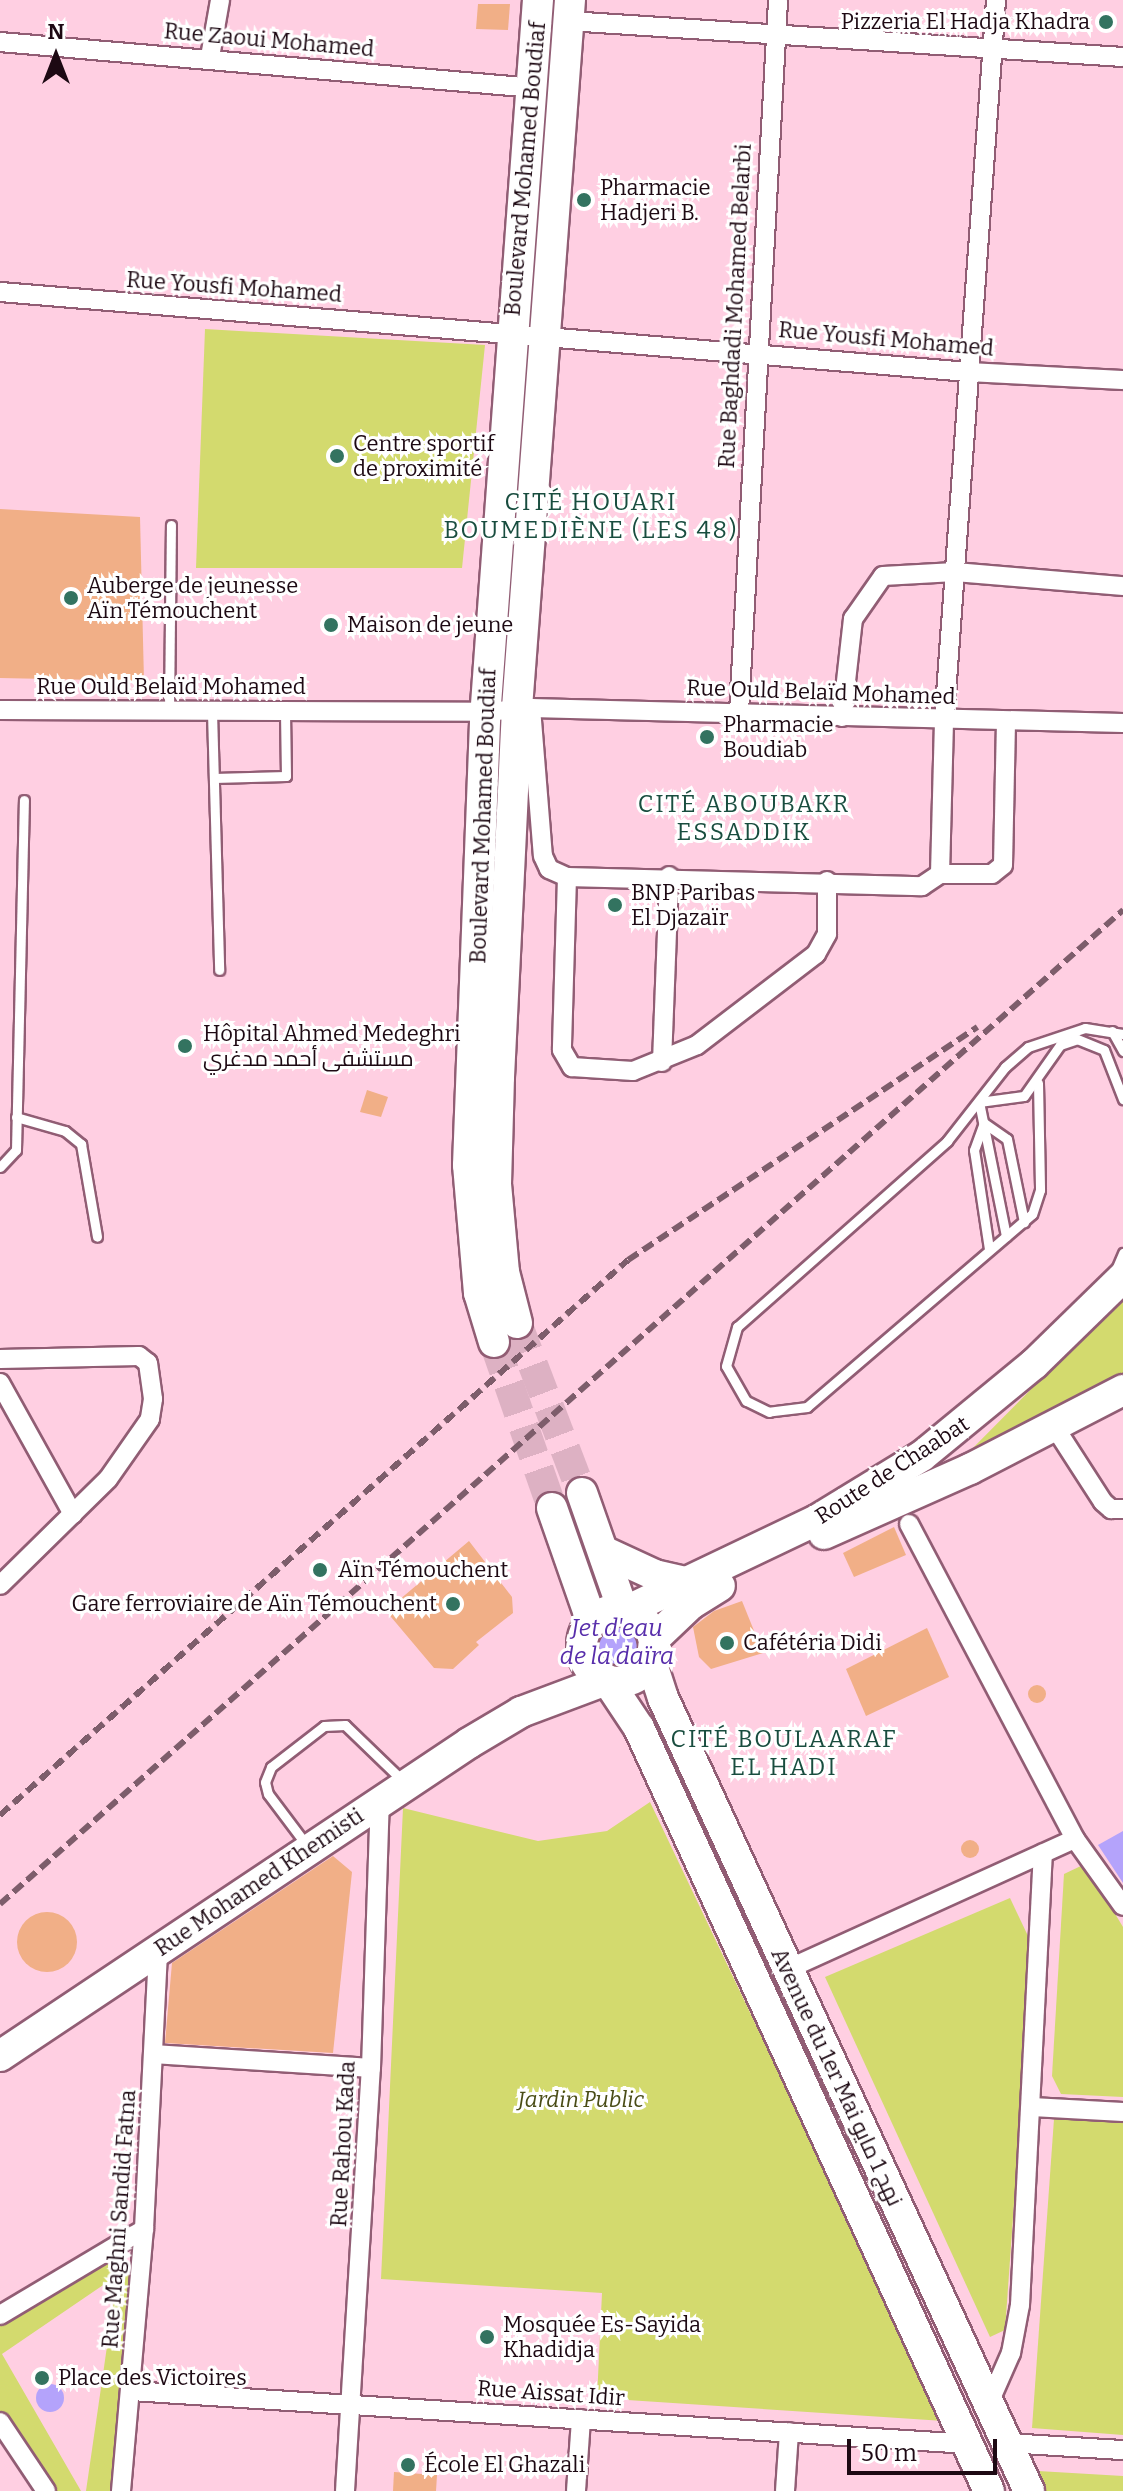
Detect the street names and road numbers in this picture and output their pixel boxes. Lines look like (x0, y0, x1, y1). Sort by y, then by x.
street label: Rue Zaoui Mohamed (163, 18, 375, 62)
street label: Boulevard Mohamed Boudiaf (499, 21, 551, 317)
street label: Rue Baghdadi Mohamed Belarbi (713, 143, 757, 469)
street label: Rue Yousfi Mohamed (125, 266, 343, 308)
street label: Rue Yousfi Mohamed (777, 316, 995, 362)
street label: Boulevard Mohamed Boudiaf (465, 668, 501, 964)
street label: Rue Ould Belaïd Mohamed (36, 674, 306, 700)
street label: Rue Ould Belaïd Mohamed (686, 674, 956, 710)
street label: Route de Chaabat (810, 1410, 974, 1530)
street label: Rue Mohamed Khemisti (150, 1802, 368, 1962)
street label: Avenue du 1er Mai نهج 1 مايو (766, 1944, 908, 2210)
street label: Rue Rahou Kada (325, 2060, 361, 2228)
street label: Rue Maghni Sandid Fatna (97, 2089, 141, 2349)
street label: Rue Aissat Idir (476, 2375, 626, 2411)

